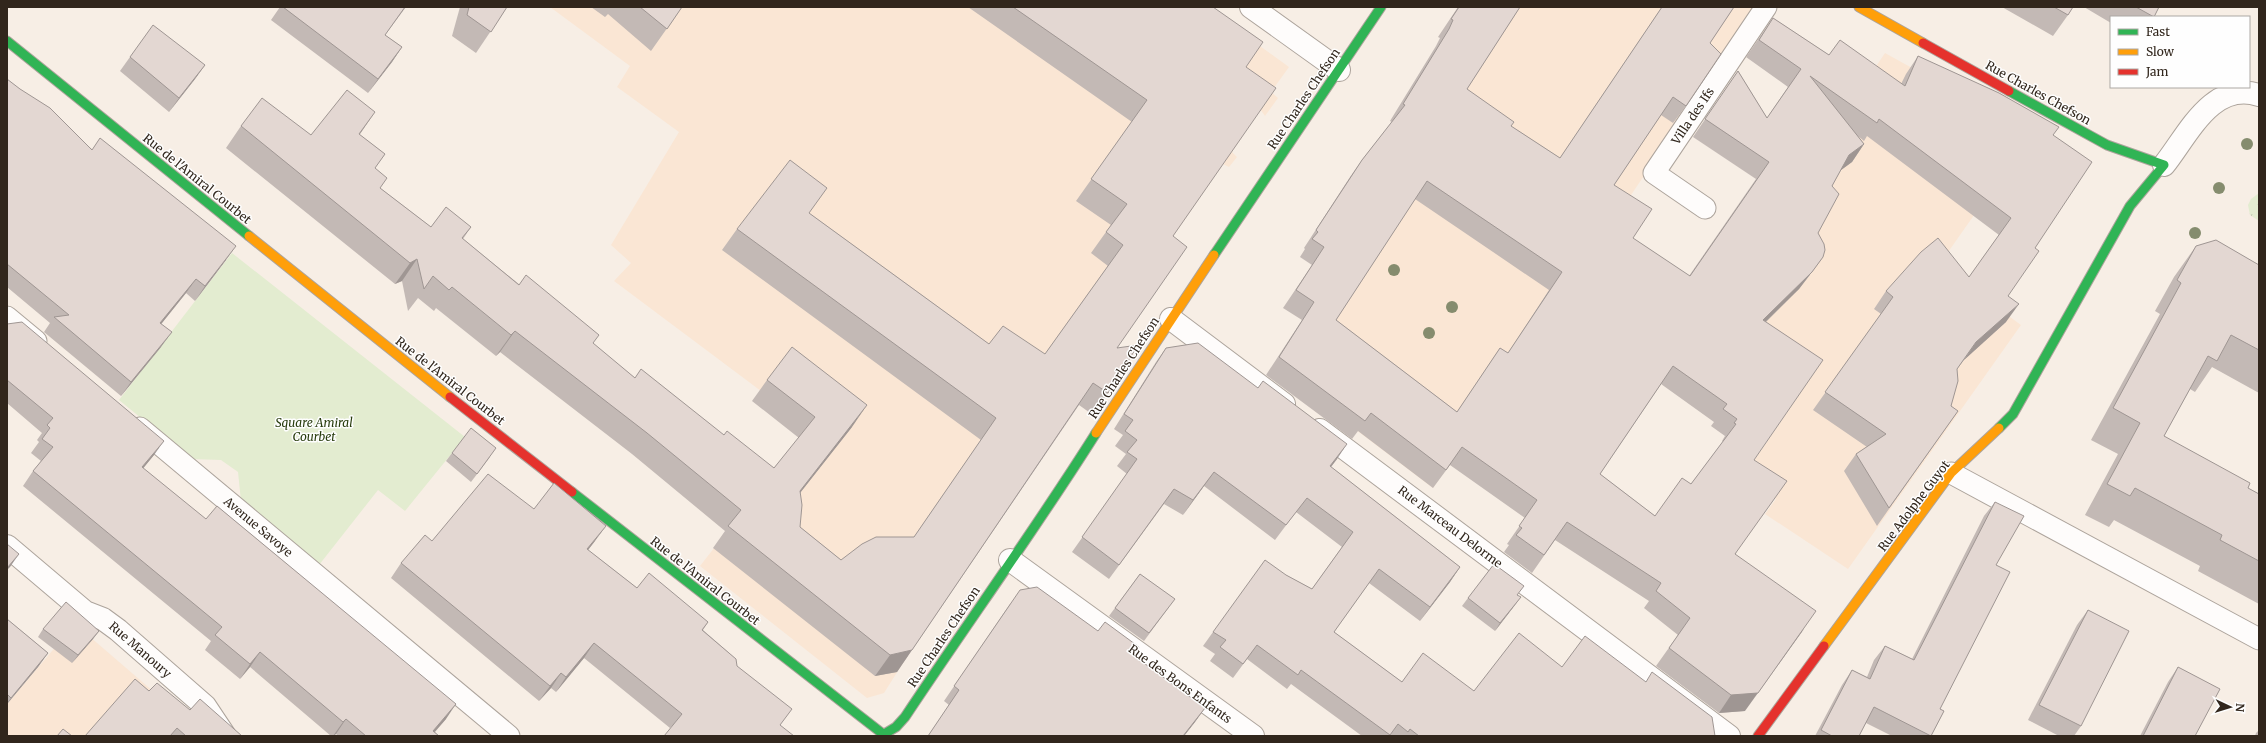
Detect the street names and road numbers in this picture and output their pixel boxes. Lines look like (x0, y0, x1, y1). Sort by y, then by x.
street label: Rue Charles Chefson (1264, 46, 1343, 152)
street label: Rue Charles Chefson (1983, 57, 2094, 128)
street label: Villa des Ifs (1667, 84, 1717, 148)
street label: Rue de l'Amiral Courbet (140, 130, 255, 227)
street label: Rue Charles Chefson (1085, 314, 1162, 421)
street label: Rue de l'Amiral Courbet (393, 333, 508, 428)
street label: Rue Adolphe Guyot (1875, 457, 1953, 554)
street label: Rue Marceau Delorme (1395, 482, 1505, 571)
street label: Avenue Savoye (220, 493, 296, 560)
street label: Rue de l'Amiral Courbet (648, 533, 763, 628)
street label: Rue Charles Chefson (904, 584, 983, 690)
street label: Rue Manoury (106, 618, 175, 681)
street label: Rue des Bons Enfants (1126, 641, 1235, 726)

